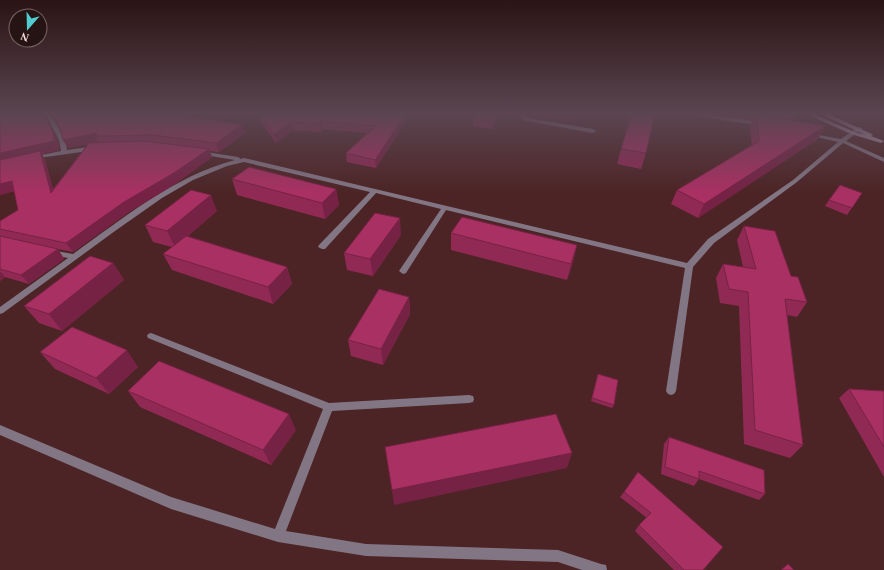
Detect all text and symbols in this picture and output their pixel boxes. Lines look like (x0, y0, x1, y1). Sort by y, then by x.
north arrow (8, 8, 48, 48)
text: N (19, 30, 30, 44)

